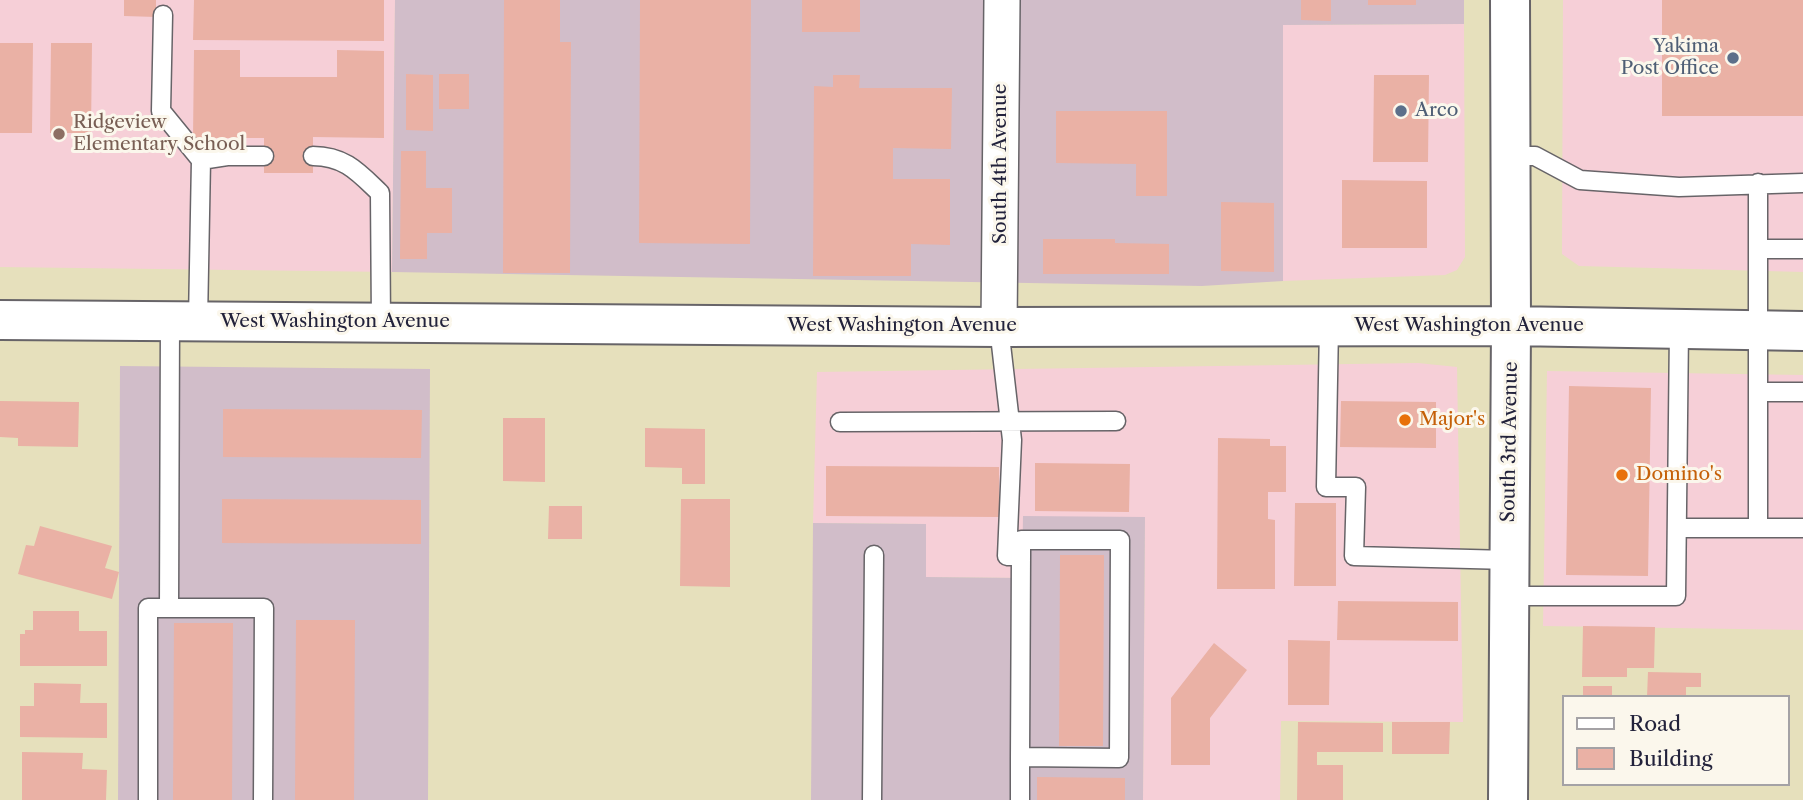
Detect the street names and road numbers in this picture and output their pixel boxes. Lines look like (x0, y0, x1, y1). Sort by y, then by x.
street label: South 4th Avenue (990, 84, 1012, 244)
street label: West Washington Avenue (220, 311, 450, 333)
street label: West Washington Avenue (787, 315, 1017, 337)
street label: West Washington Avenue (1354, 315, 1584, 337)
street label: South 3rd Avenue (1497, 361, 1523, 523)

